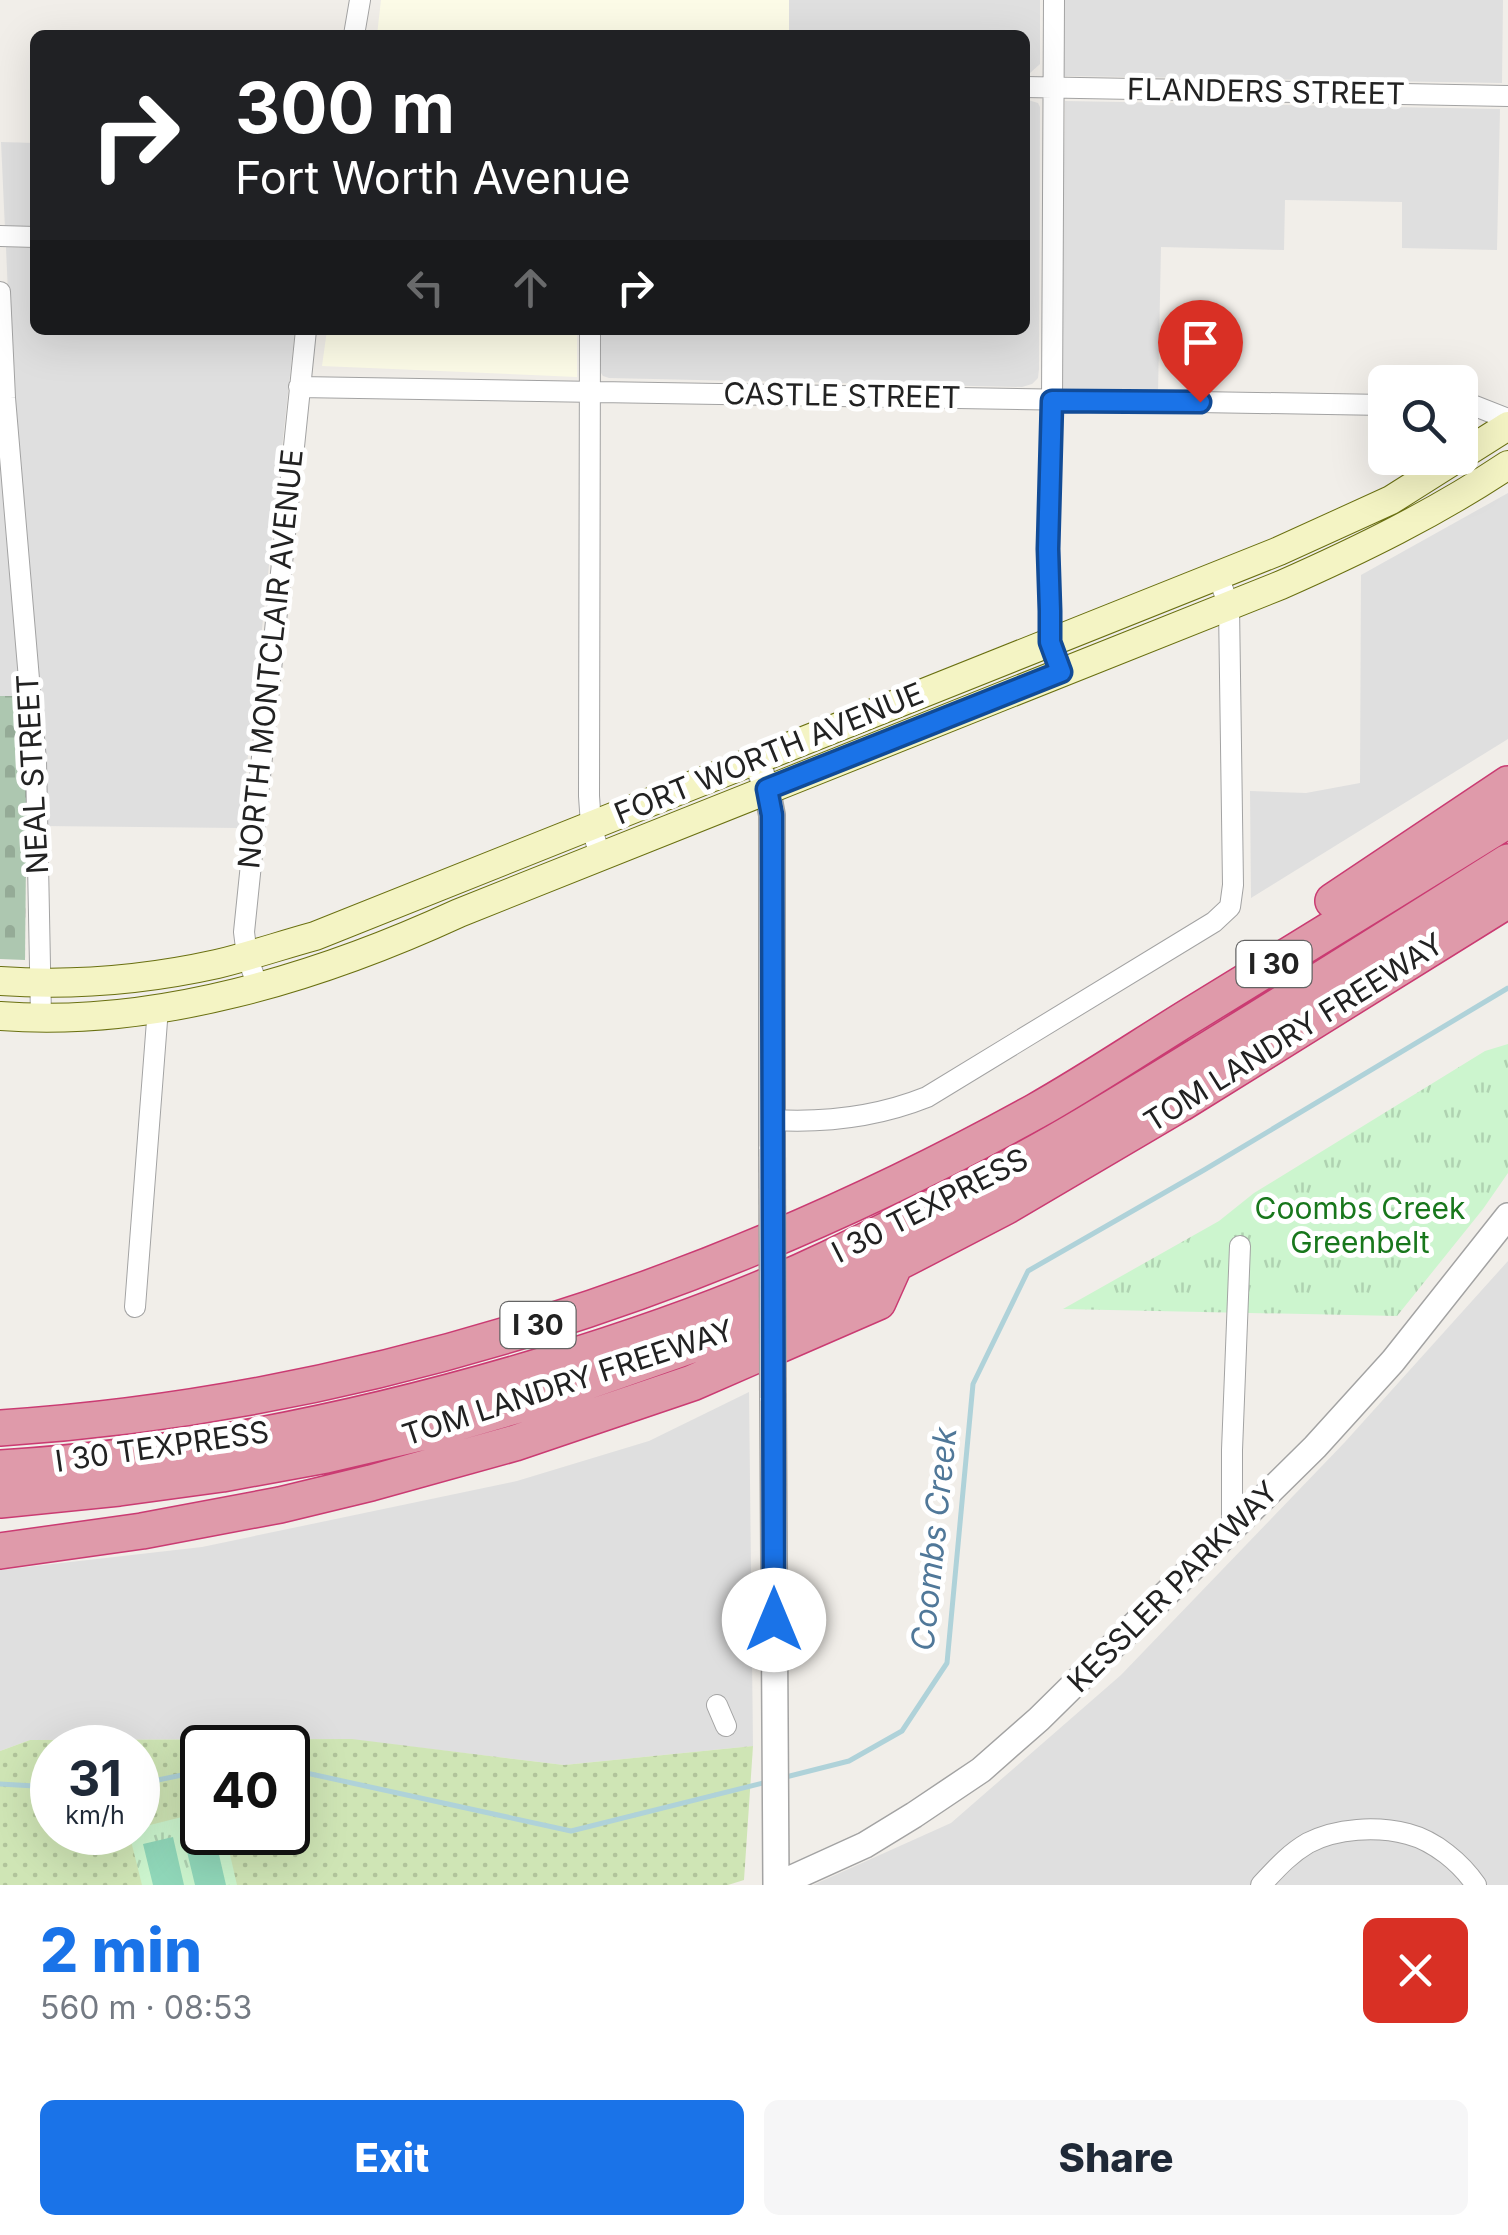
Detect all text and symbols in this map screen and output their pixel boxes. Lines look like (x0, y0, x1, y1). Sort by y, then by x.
text: 300 m (235, 65, 455, 150)
icon: right (70, 70, 200, 200)
street label: FLANDERS STREET (1127, 71, 1405, 111)
text: Fort Worth Avenue (235, 150, 631, 205)
icon: left (398, 260, 453, 315)
icon: ahead (503, 260, 558, 315)
icon: right (608, 260, 663, 315)
pin (1158, 300, 1243, 403)
icon: arrive (1173, 315, 1228, 370)
map controls (1368, 365, 1478, 475)
button: search (1368, 365, 1478, 475)
street label: CASTLE STREET (723, 375, 961, 415)
street label: NORTH MONTCLAIR AVENUE (230, 447, 310, 871)
street label: NEAL STREET (9, 673, 55, 875)
street label: FORT WORTH AVENUE (609, 675, 928, 832)
street label: TOM LANDRY FREEWAY (1137, 925, 1450, 1139)
road number: I 30 (1236, 941, 1312, 987)
street label: I 30 TEXPRESS (825, 1140, 1034, 1270)
park label: Coombs Creek Greenbelt (1255, 1190, 1466, 1260)
road number: I 30 (500, 1302, 576, 1348)
street label: TOM LANDRY FREEWAY (398, 1311, 738, 1453)
street label: I 30 TEXPRESS (53, 1413, 271, 1479)
water label: Coombs Creek (902, 1424, 965, 1653)
street label: KESSLER PARKWAY (1059, 1473, 1285, 1699)
position arrow (722, 1568, 826, 1672)
speed limit sign: 40 (180, 1725, 310, 1855)
text: 31 (68, 1748, 122, 1808)
text: km/h (65, 1800, 125, 1830)
text: 2 min (40, 1914, 202, 1986)
button: close (1363, 1918, 1468, 2023)
text: 560 m · 08:53 (40, 1988, 252, 2027)
button: Exit (40, 2100, 744, 2215)
button: Share (764, 2100, 1468, 2215)

